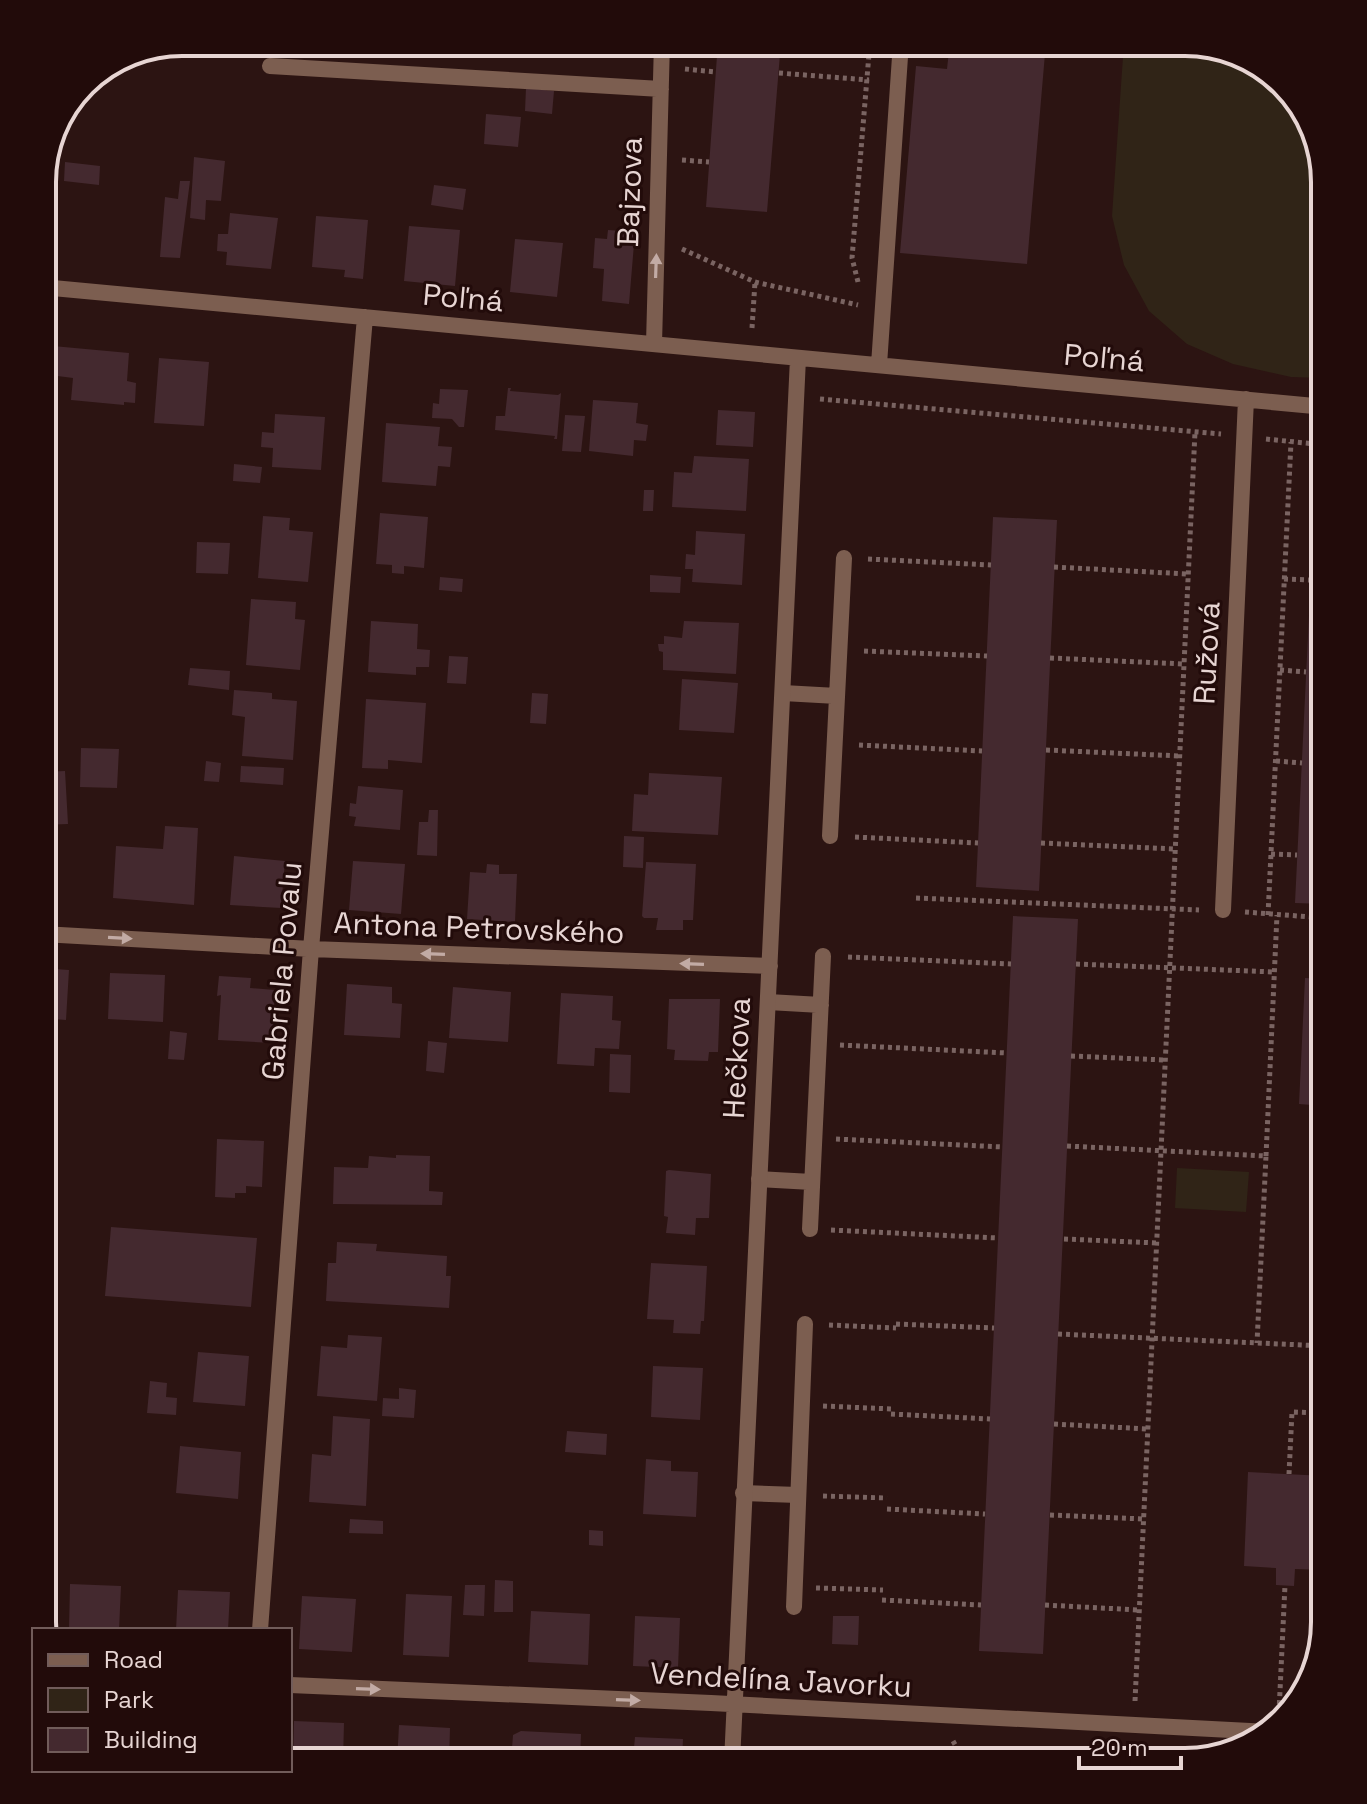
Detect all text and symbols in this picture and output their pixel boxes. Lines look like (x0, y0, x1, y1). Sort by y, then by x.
street label: Bajzova (608, 136, 651, 248)
one-way arrow (650, 253, 663, 278)
street label: Poľná (421, 275, 505, 320)
street label: Poľná (1062, 335, 1146, 380)
street label: Ružová (1184, 600, 1229, 706)
street label: Gabriela Povalu (253, 860, 310, 1082)
street label: Antona Petrovského (333, 903, 625, 952)
one-way arrow (108, 932, 133, 945)
one-way arrow (420, 947, 445, 960)
one-way arrow (679, 957, 704, 970)
street label: Hečkova (714, 996, 759, 1120)
legend (32, 1628, 292, 1772)
text: Road (104, 1644, 163, 1675)
street label: Vendelína Javorku (649, 1653, 913, 1706)
one-way arrow (356, 1682, 381, 1695)
text: Park (104, 1684, 154, 1715)
one-way arrow (616, 1693, 641, 1706)
scale bar (1079, 1720, 1181, 1770)
text: Building (104, 1724, 198, 1755)
text: 20 m (1091, 1732, 1148, 1763)

